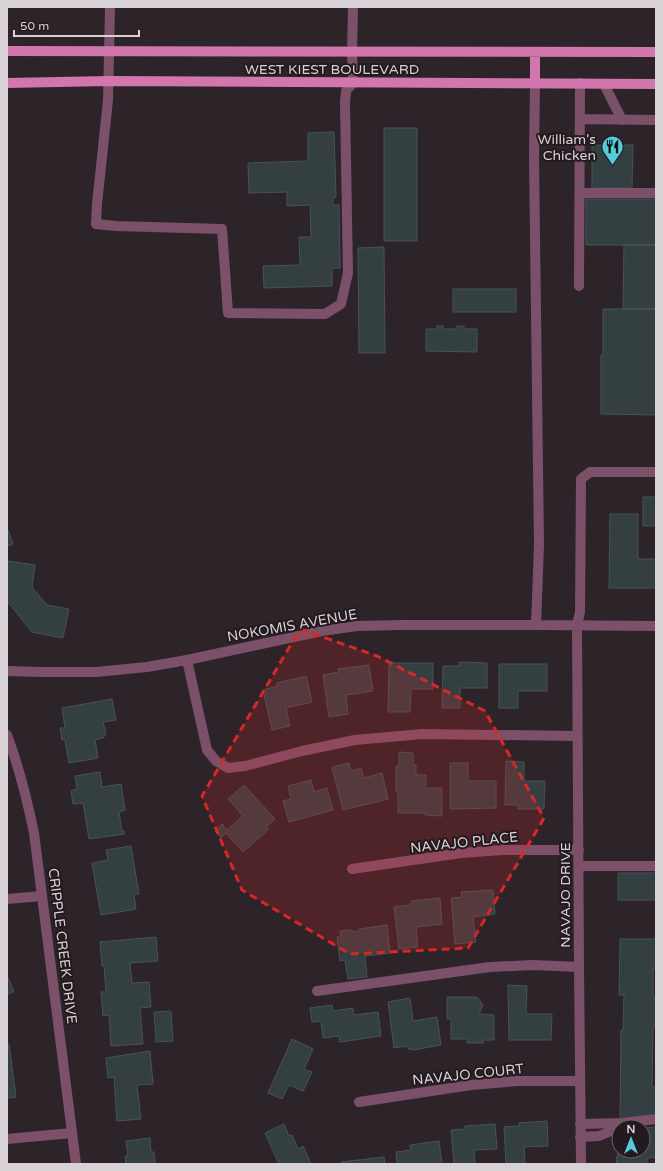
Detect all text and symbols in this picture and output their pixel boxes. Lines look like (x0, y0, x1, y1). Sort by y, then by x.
scale bar (14, 12, 139, 38)
text: 50 m (20, 19, 49, 33)
street label: WEST KIEST BOULEVARD (245, 61, 419, 78)
place label: William's Chicken (537, 131, 596, 164)
restaurant icon: William's Chicken (599, 134, 625, 167)
street label: NOKOMIS AVENUE (226, 606, 359, 645)
street label: NAVAJO PLACE (409, 828, 519, 857)
street label: NAVAJO DRIVE (557, 842, 574, 948)
street label: CRIPPLE CREEK DRIVE (45, 867, 81, 1025)
street label: NAVAJO COURT (411, 1060, 525, 1089)
north arrow (611, 1119, 651, 1159)
text: N (627, 1123, 635, 1136)

